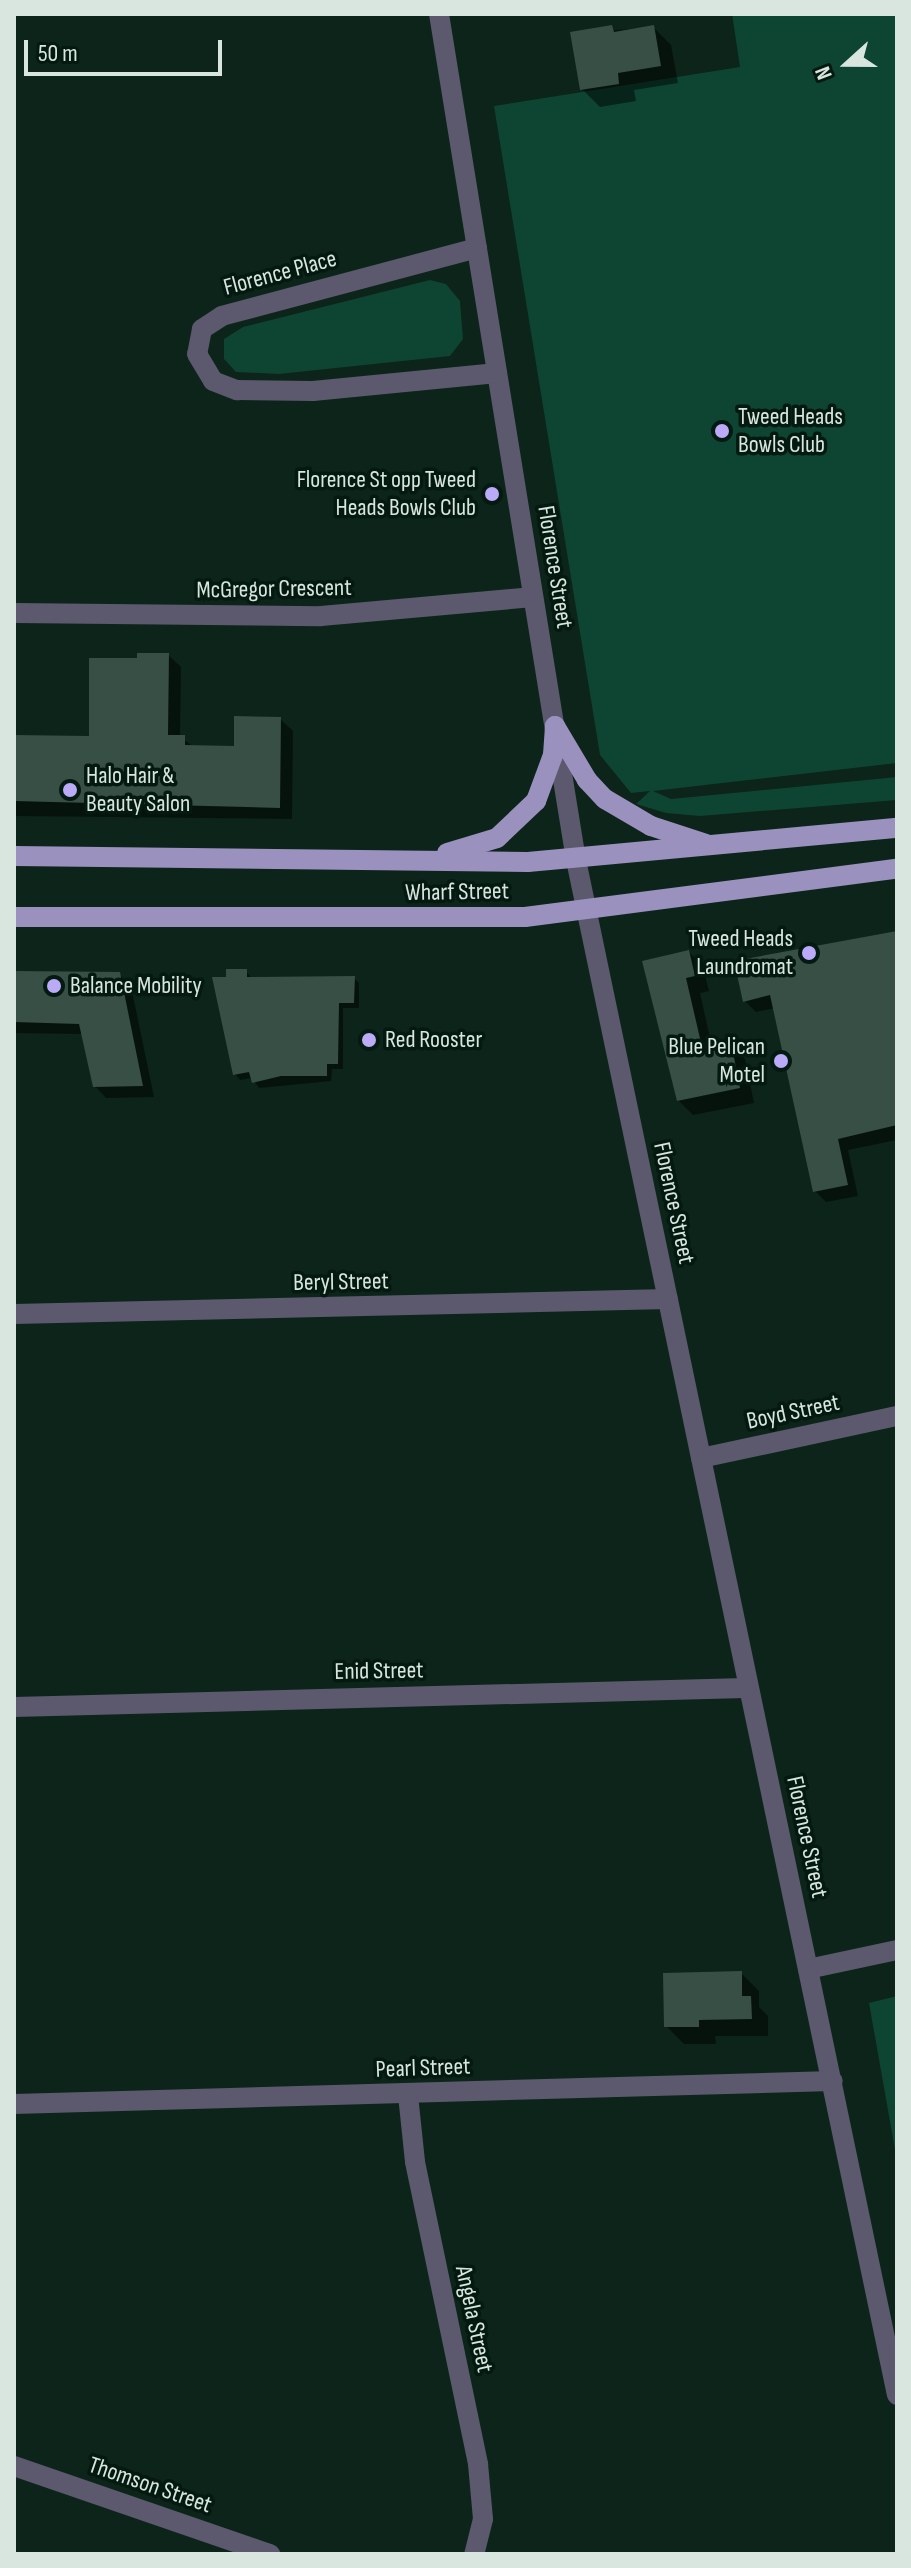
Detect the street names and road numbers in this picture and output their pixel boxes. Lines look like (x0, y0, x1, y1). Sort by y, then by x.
street label: Florence Place (220, 244, 340, 302)
street label: Florence Street (531, 504, 579, 630)
street label: McGregor Crescent (196, 573, 352, 605)
street label: Wharf Street (405, 877, 509, 907)
street label: Florence Street (647, 1140, 701, 1266)
street label: Beryl Street (293, 1267, 389, 1297)
street label: Boyd Street (744, 1388, 842, 1436)
street label: Enid Street (334, 1656, 424, 1686)
street label: Florence Street (780, 1774, 834, 1900)
street label: Pearl Street (375, 2052, 471, 2084)
street label: Angela Street (449, 2263, 499, 2375)
street label: Thomson Street (85, 2450, 215, 2520)

